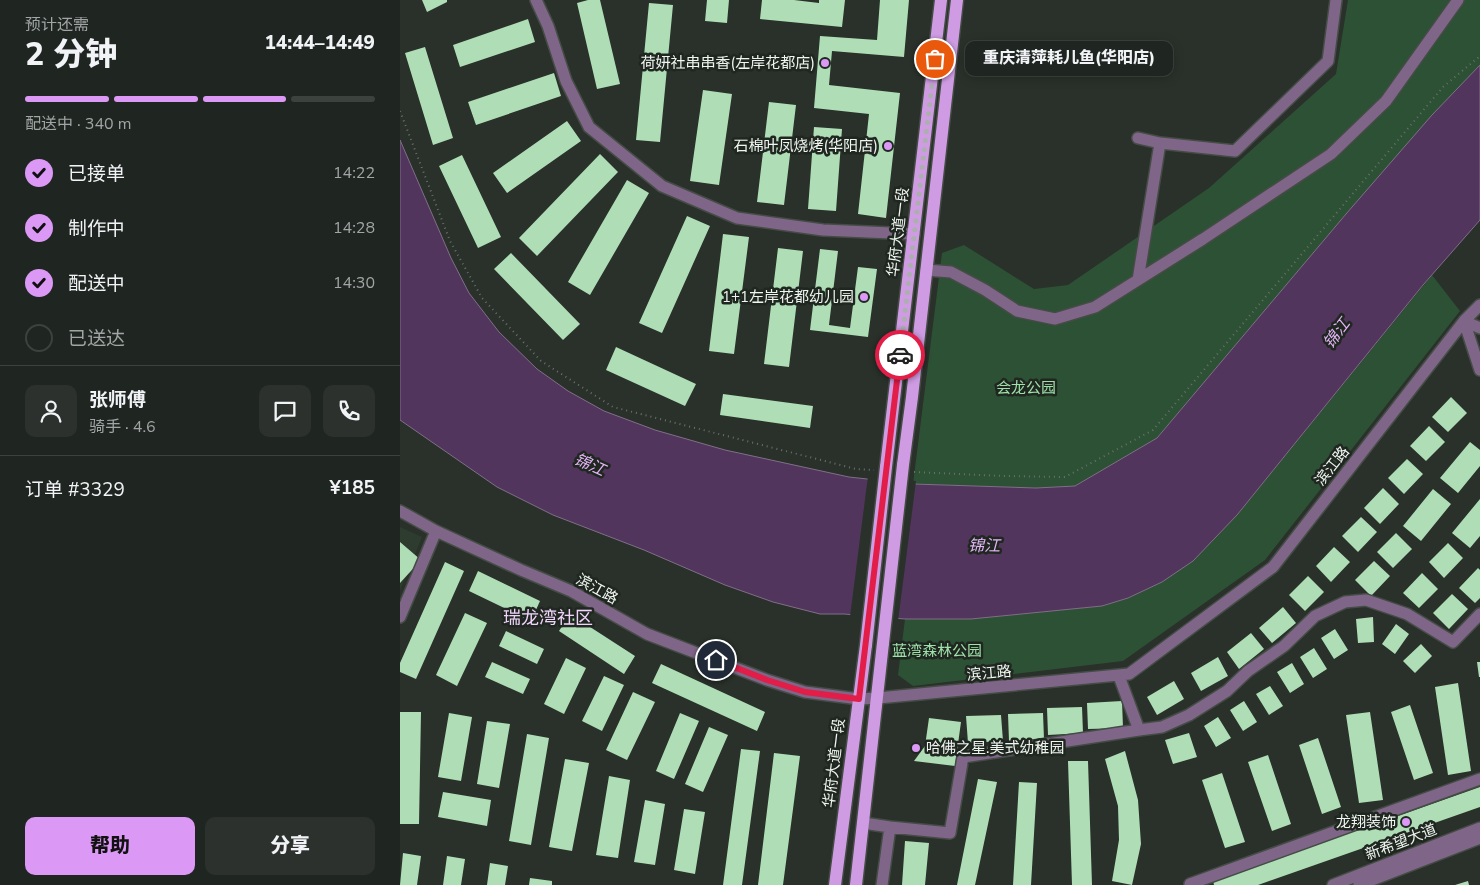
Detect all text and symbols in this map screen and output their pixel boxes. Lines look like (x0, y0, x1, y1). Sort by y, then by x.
text: 预计还需 (25, 14, 89, 36)
text: 14:44–14:49 (264, 30, 375, 56)
text: 2 分钟 (25, 33, 117, 76)
pin (914, 38, 956, 80)
callout: 重庆清萍耗儿鱼(华阳店) (965, 42, 1172, 76)
icon: bag (921, 45, 949, 73)
text: 重庆清萍耗儿鱼(华阳店) (983, 47, 1155, 69)
place label: 荷妍社串串香(左岸花都店) (640, 53, 815, 73)
marker: 荷妍社串串香(左岸花都店) (819, 57, 831, 69)
text: 配送中 · 340 m (25, 113, 131, 135)
place label: 石棉叶凤烧烤(华阳店) (733, 136, 878, 156)
marker: 石棉叶凤烧烤(华阳店) (882, 140, 894, 152)
icon: check (25, 159, 53, 187)
text: 已接单 (68, 161, 125, 187)
text: 14:22 (333, 162, 375, 184)
street label: 华府大道一段 (883, 186, 913, 278)
icon: check (25, 214, 53, 242)
text: 制作中 (68, 216, 125, 242)
text: 14:28 (333, 217, 375, 239)
icon: check (25, 269, 53, 297)
text: 配送中 (68, 271, 125, 297)
text: 14:30 (333, 272, 375, 294)
place label: 1+1左岸花都幼儿园 (722, 287, 854, 307)
marker: 1+1左岸花都幼儿园 (858, 291, 870, 303)
water label: 锦江 (1318, 313, 1356, 353)
text: 已送达 (68, 326, 125, 352)
courier (875, 330, 925, 380)
icon: car (886, 341, 914, 369)
park label: 会龙公园 (996, 378, 1056, 398)
button: person (25, 385, 77, 437)
button: chat (259, 385, 311, 437)
button: phone (323, 385, 375, 437)
text: 张师傅 (89, 387, 146, 413)
text: 骑手 · 4.6 (89, 416, 156, 438)
street label: 滨江路 (1310, 442, 1354, 490)
water label: 锦江 (570, 448, 611, 482)
text: ¥185 (329, 475, 375, 501)
text: 订单 #3329 (25, 477, 125, 503)
water label: 锦江 (968, 535, 1002, 557)
street label: 滨江路 (572, 569, 622, 609)
district label: 瑞龙湾社区 (503, 606, 593, 630)
pin (695, 639, 737, 681)
park label: 蓝湾森林公园 (892, 641, 982, 661)
icon: home (702, 646, 730, 674)
street label: 滨江路 (966, 661, 1012, 685)
street label: 华府大道一段 (819, 717, 849, 809)
place label: 哈佛之星.美式幼稚园 (926, 738, 1064, 758)
marker: 哈佛之星.美式幼稚园 (910, 742, 922, 754)
place label: 龙翔装饰 (1336, 812, 1396, 832)
marker: 龙翔装饰 (1400, 816, 1412, 828)
button: 帮助 (25, 817, 195, 875)
button: 分享 (205, 817, 375, 875)
street label: 新希望大道 (1362, 819, 1440, 865)

